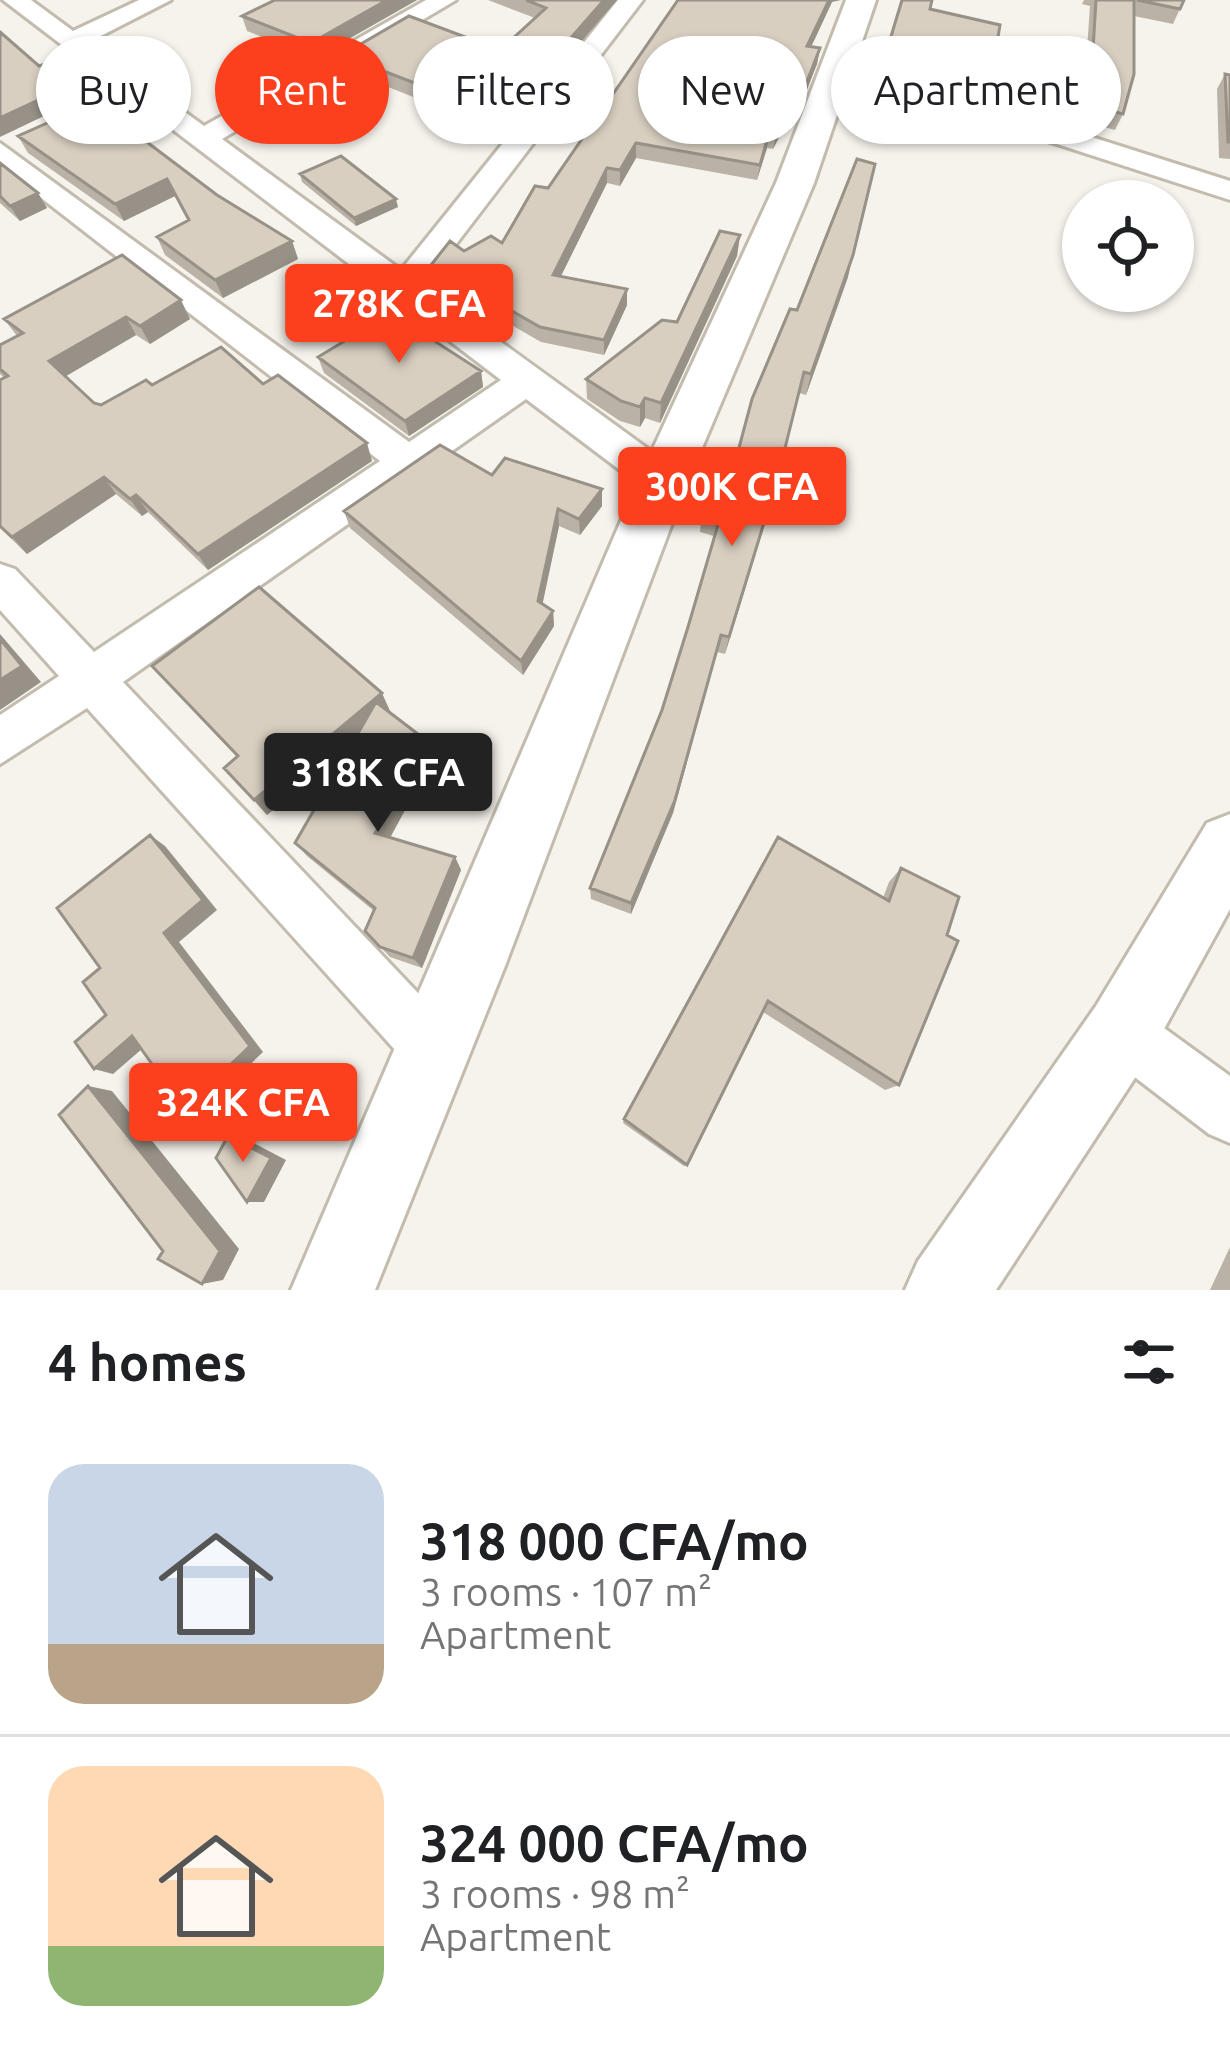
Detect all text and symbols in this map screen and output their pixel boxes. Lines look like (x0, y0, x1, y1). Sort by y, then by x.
chip: Buy (36, 36, 191, 144)
chip: Rent (215, 36, 389, 144)
chip: Filters (413, 36, 614, 144)
chip: New (638, 36, 807, 144)
chip: Apartment (831, 36, 1121, 144)
map controls (1062, 180, 1194, 312)
button: locate (1062, 180, 1194, 312)
pin: 278K CFA (275, 264, 523, 366)
text: 278K CFA (312, 281, 486, 324)
pin: 300K CFA (608, 447, 856, 549)
text: 300K CFA (645, 464, 819, 507)
pin: 318K CFA (254, 733, 502, 835)
text: 318K CFA (291, 750, 465, 793)
pin: 324K CFA (119, 1063, 367, 1165)
text: 324K CFA (156, 1080, 330, 1123)
icon: filters (1116, 1329, 1182, 1395)
text: 4 homes (48, 1333, 247, 1391)
icon: home (144, 1512, 288, 1656)
text: 318 000 CFA/mo (420, 1512, 809, 1570)
text: 3 rooms · 107 m² (420, 1570, 712, 1613)
text: Apartment (420, 1613, 611, 1656)
icon: home (144, 1814, 288, 1958)
text: 324 000 CFA/mo (420, 1814, 809, 1872)
text: 3 rooms · 98 m² (420, 1872, 690, 1915)
text: Apartment (420, 1915, 611, 1958)

